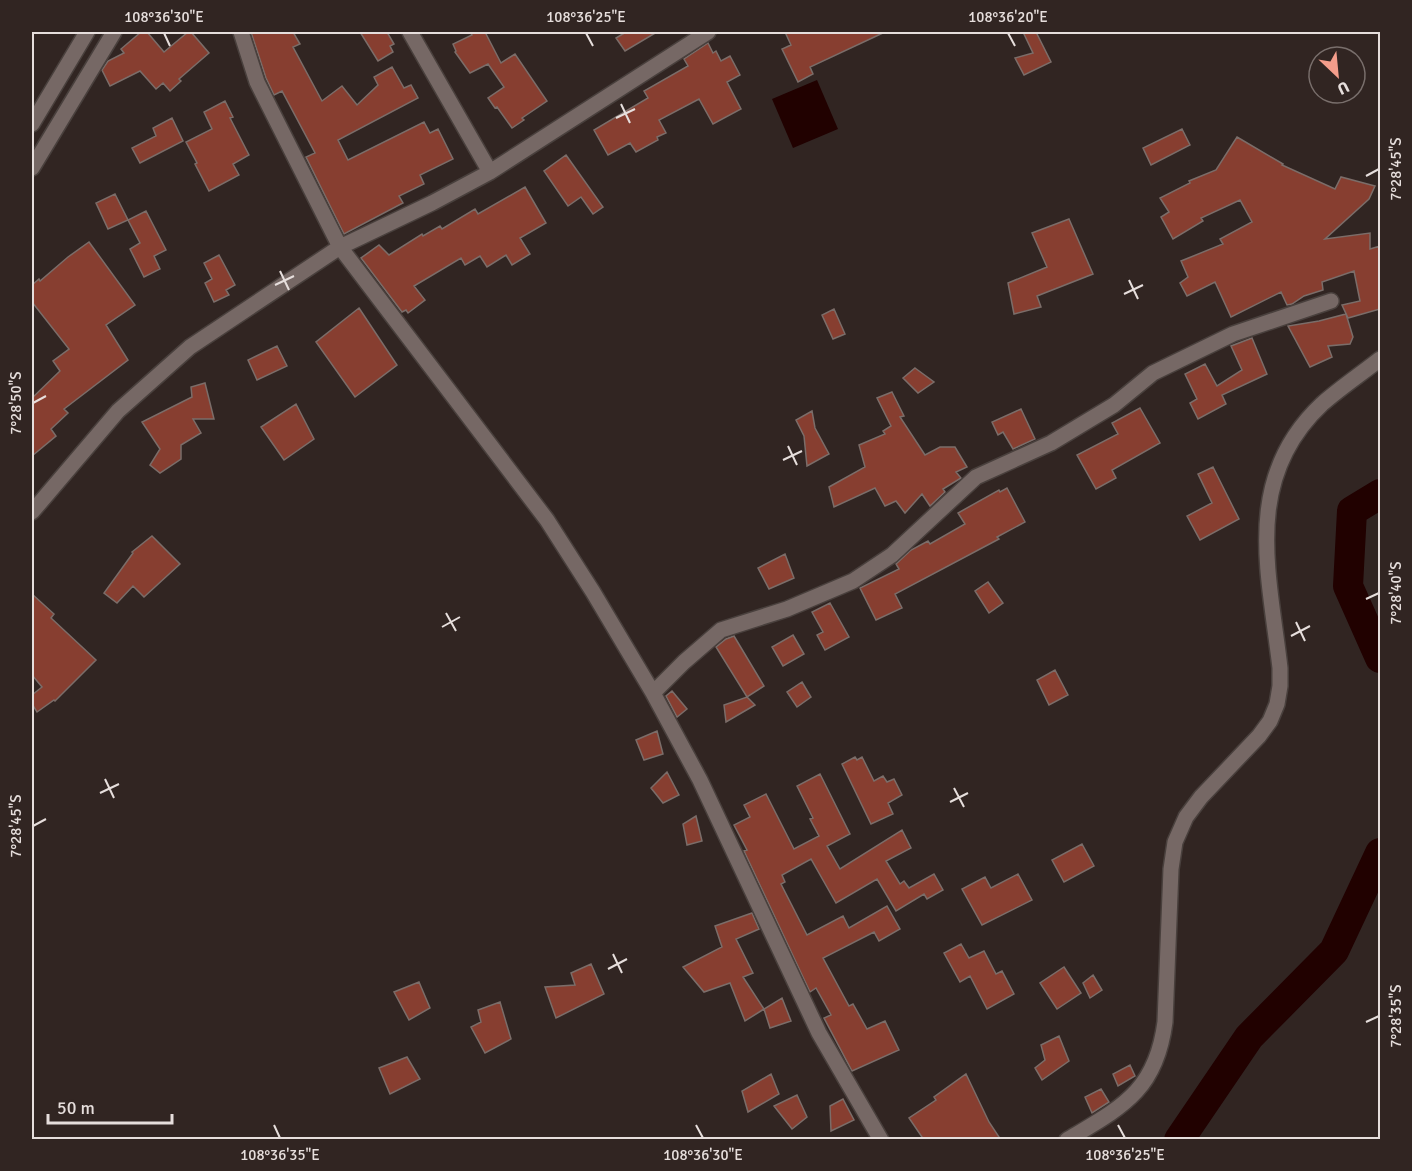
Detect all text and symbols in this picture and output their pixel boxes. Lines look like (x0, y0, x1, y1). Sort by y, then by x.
text: 108°36'30"E (124, 8, 204, 26)
text: 108°36'25"E (546, 8, 626, 26)
text: 108°36'20"E (968, 8, 1048, 26)
north arrow (1307, 45, 1367, 105)
text: U (1334, 76, 1352, 99)
text: 7°28'45"S (1387, 137, 1405, 201)
text: 7°28'50"S (7, 371, 25, 435)
text: 7°28'40"S (1387, 561, 1405, 625)
text: 7°28'45"S (7, 794, 25, 858)
text: 7°28'35"S (1387, 984, 1405, 1048)
scale bar (48, 1087, 172, 1125)
text: 50 m (57, 1097, 95, 1119)
text: 108°36'35"E (240, 1146, 320, 1164)
text: 108°36'30"E (663, 1146, 743, 1164)
text: 108°36'25"E (1085, 1146, 1165, 1164)

